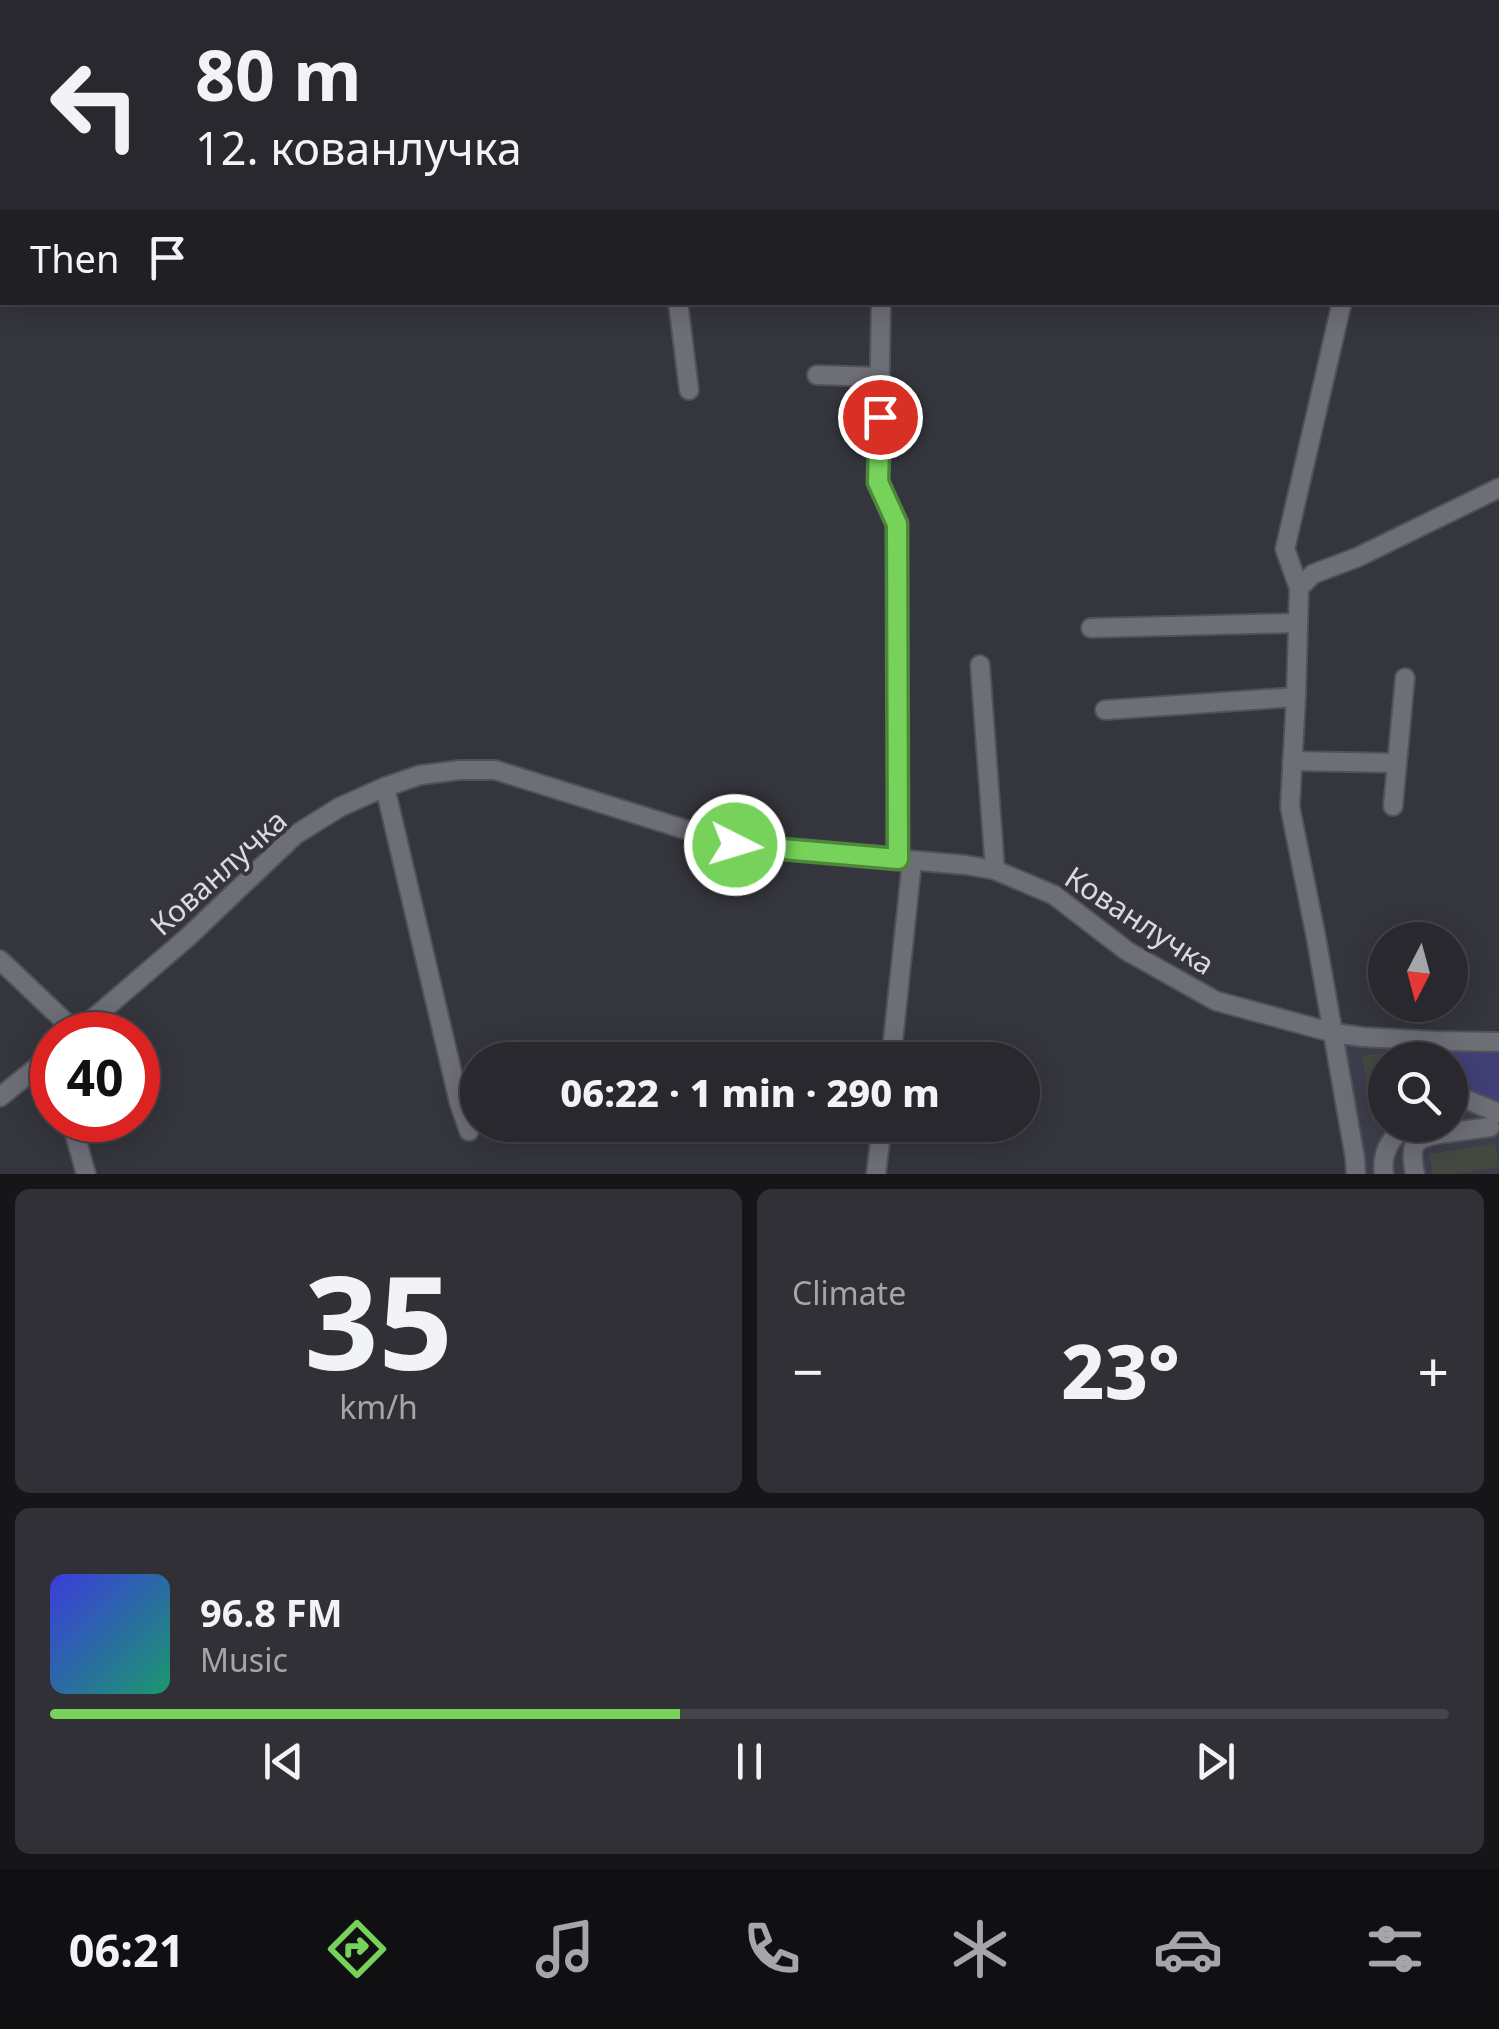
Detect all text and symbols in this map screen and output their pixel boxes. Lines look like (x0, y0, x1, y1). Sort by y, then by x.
text: 80 m (195, 26, 362, 122)
icon: left (30, 40, 160, 170)
text: 12. кованлучка (195, 117, 522, 178)
icon: arrive (140, 230, 195, 285)
text: Then (30, 232, 120, 284)
pin (838, 375, 923, 460)
icon: arrive (853, 390, 908, 445)
position arrow (683, 793, 787, 897)
street label: Кованлучка (141, 800, 295, 944)
street label: Кованлучка (1057, 856, 1223, 984)
north arrow (1368, 922, 1468, 1022)
map controls (1368, 922, 1468, 1142)
speed limit sign: 40 (30, 1012, 160, 1142)
button: search (1368, 1042, 1468, 1142)
text: 06:22 · 1 min · 290 m (560, 1066, 940, 1118)
text: 35 (304, 1231, 453, 1408)
text: Climate (792, 1271, 906, 1314)
text: 23° (1061, 1319, 1180, 1421)
text: − (792, 1333, 823, 1408)
text: + (1418, 1333, 1449, 1408)
text: km/h (339, 1385, 418, 1428)
text: 96.8 FM (200, 1586, 342, 1638)
text: Music (200, 1638, 288, 1681)
icon: previous (256, 1734, 311, 1789)
icon: pause (722, 1734, 777, 1789)
icon: next (1188, 1734, 1243, 1789)
icon: directions (322, 1914, 392, 1984)
icon: music (530, 1914, 600, 1984)
icon: phone (737, 1914, 807, 1984)
icon: climate (945, 1914, 1015, 1984)
icon: car (1153, 1914, 1223, 1984)
icon: filters (1360, 1914, 1430, 1984)
text: 06:21 (69, 1919, 184, 1980)

